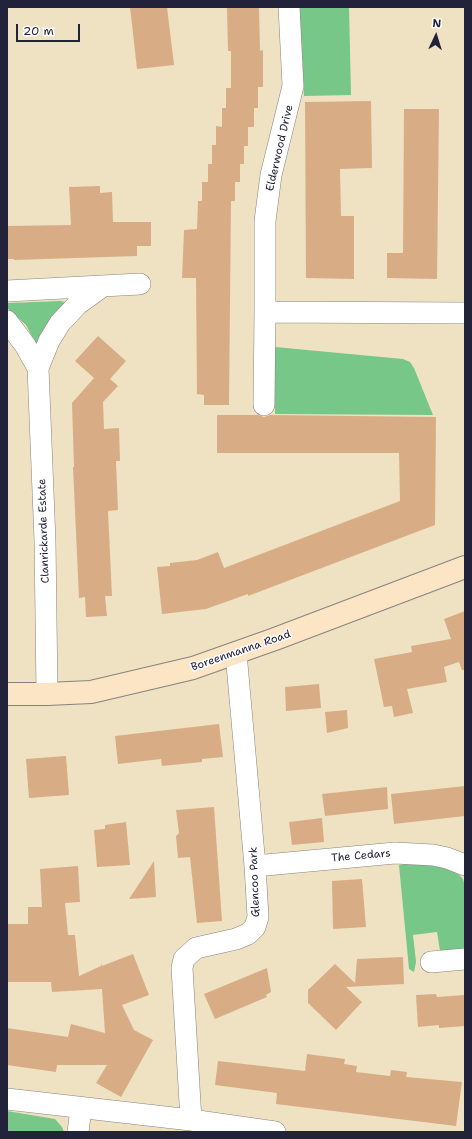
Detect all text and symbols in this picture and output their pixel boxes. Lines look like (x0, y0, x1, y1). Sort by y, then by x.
scale bar (18, 16, 82, 42)
north arrow (416, 16, 456, 56)
text: N (432, 16, 442, 31)
text: 20 m (23, 23, 54, 39)
street label: Elderwood Drive (264, 103, 296, 193)
street label: Clanrickarde Estate (36, 478, 52, 584)
street label: Boreenmanna Road (189, 628, 293, 674)
street label: Glencoo Park (247, 847, 263, 917)
street label: The Cedars (331, 847, 391, 865)

